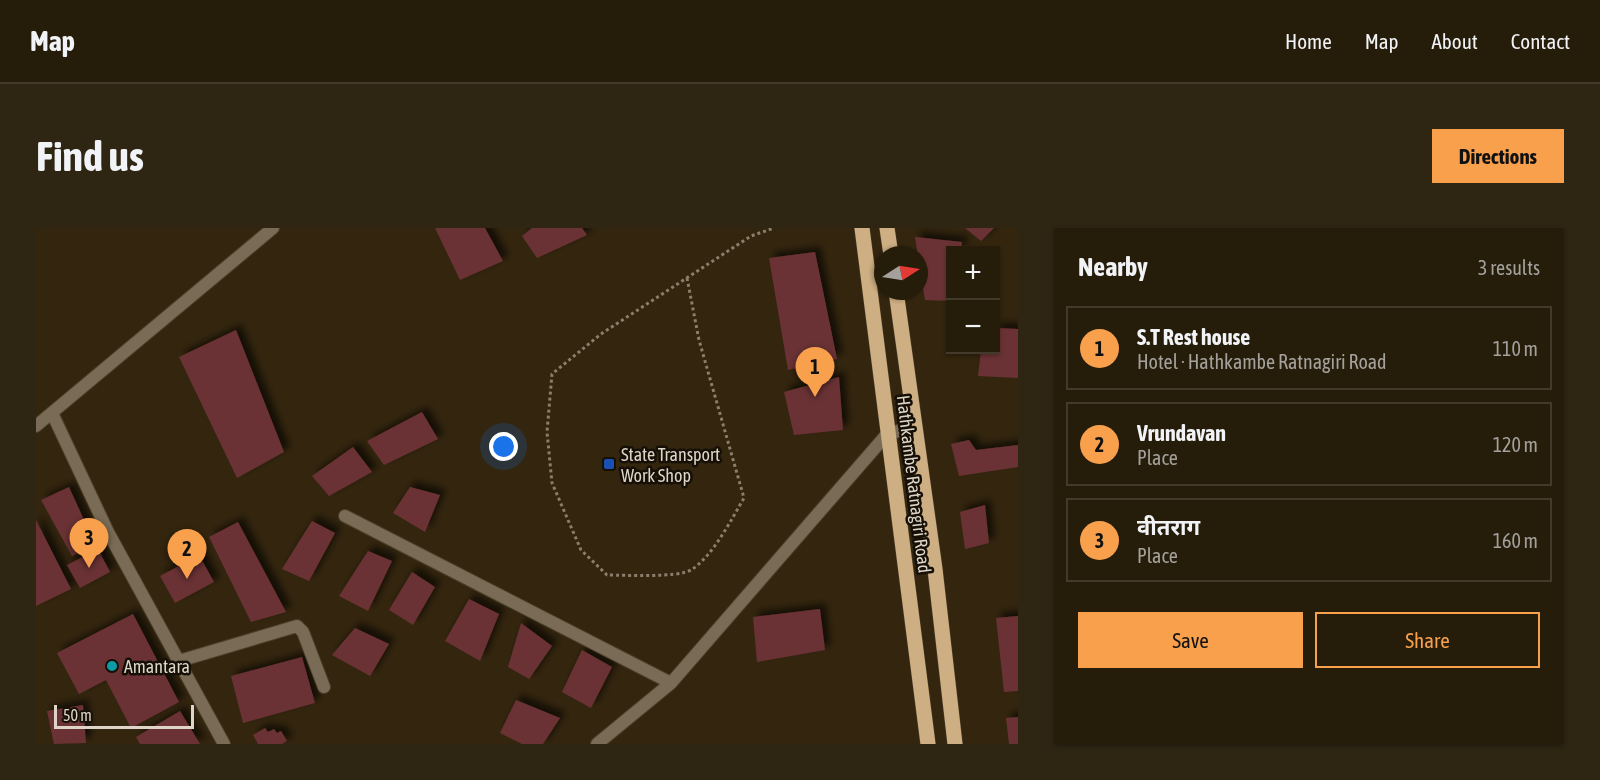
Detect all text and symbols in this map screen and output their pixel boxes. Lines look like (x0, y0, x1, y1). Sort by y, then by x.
text: Map (30, 25, 75, 57)
text: Home (1285, 29, 1332, 53)
text: Map (1365, 29, 1399, 53)
text: About (1432, 29, 1478, 53)
text: Contact (1511, 29, 1570, 53)
button: Directions (1432, 129, 1564, 183)
text: Find us (36, 132, 144, 180)
north arrow (874, 246, 928, 300)
map controls (946, 246, 1000, 354)
button: + (946, 246, 1000, 300)
text: Nearby (1078, 252, 1148, 282)
text: 3 results (1478, 256, 1540, 279)
button: − (946, 300, 1000, 354)
text: S.T Rest house (1137, 324, 1250, 350)
text: 1 (1095, 337, 1104, 360)
text: 110 m (1493, 337, 1538, 360)
pin: 1 (796, 348, 834, 397)
text: Hotel · Hathkambe Ratnagiri Road (1137, 350, 1387, 373)
street label: Hathkambe Ratnagiri Road (893, 394, 935, 574)
text: Vrundavan (1137, 420, 1226, 446)
your location (489, 432, 518, 461)
text: 2 (1095, 433, 1104, 456)
text: 120 m (1493, 433, 1538, 456)
place label: State Transport Work Shop (621, 444, 720, 486)
text: Place (1137, 446, 1178, 469)
marker: State Transport Work Shop (602, 457, 616, 471)
text: वीतराग (1137, 514, 1200, 540)
pin: 3 (70, 518, 108, 568)
text: 3 (1095, 529, 1104, 552)
text: 160 m (1493, 529, 1538, 552)
pin: 2 (168, 530, 206, 579)
text: Place (1137, 544, 1178, 567)
button: Save (1078, 612, 1303, 668)
button: Share (1315, 612, 1540, 668)
place label: Amantara (124, 656, 190, 677)
marker: Amantara (105, 659, 119, 673)
scale bar (54, 702, 194, 730)
text: 50 m (63, 706, 92, 724)

